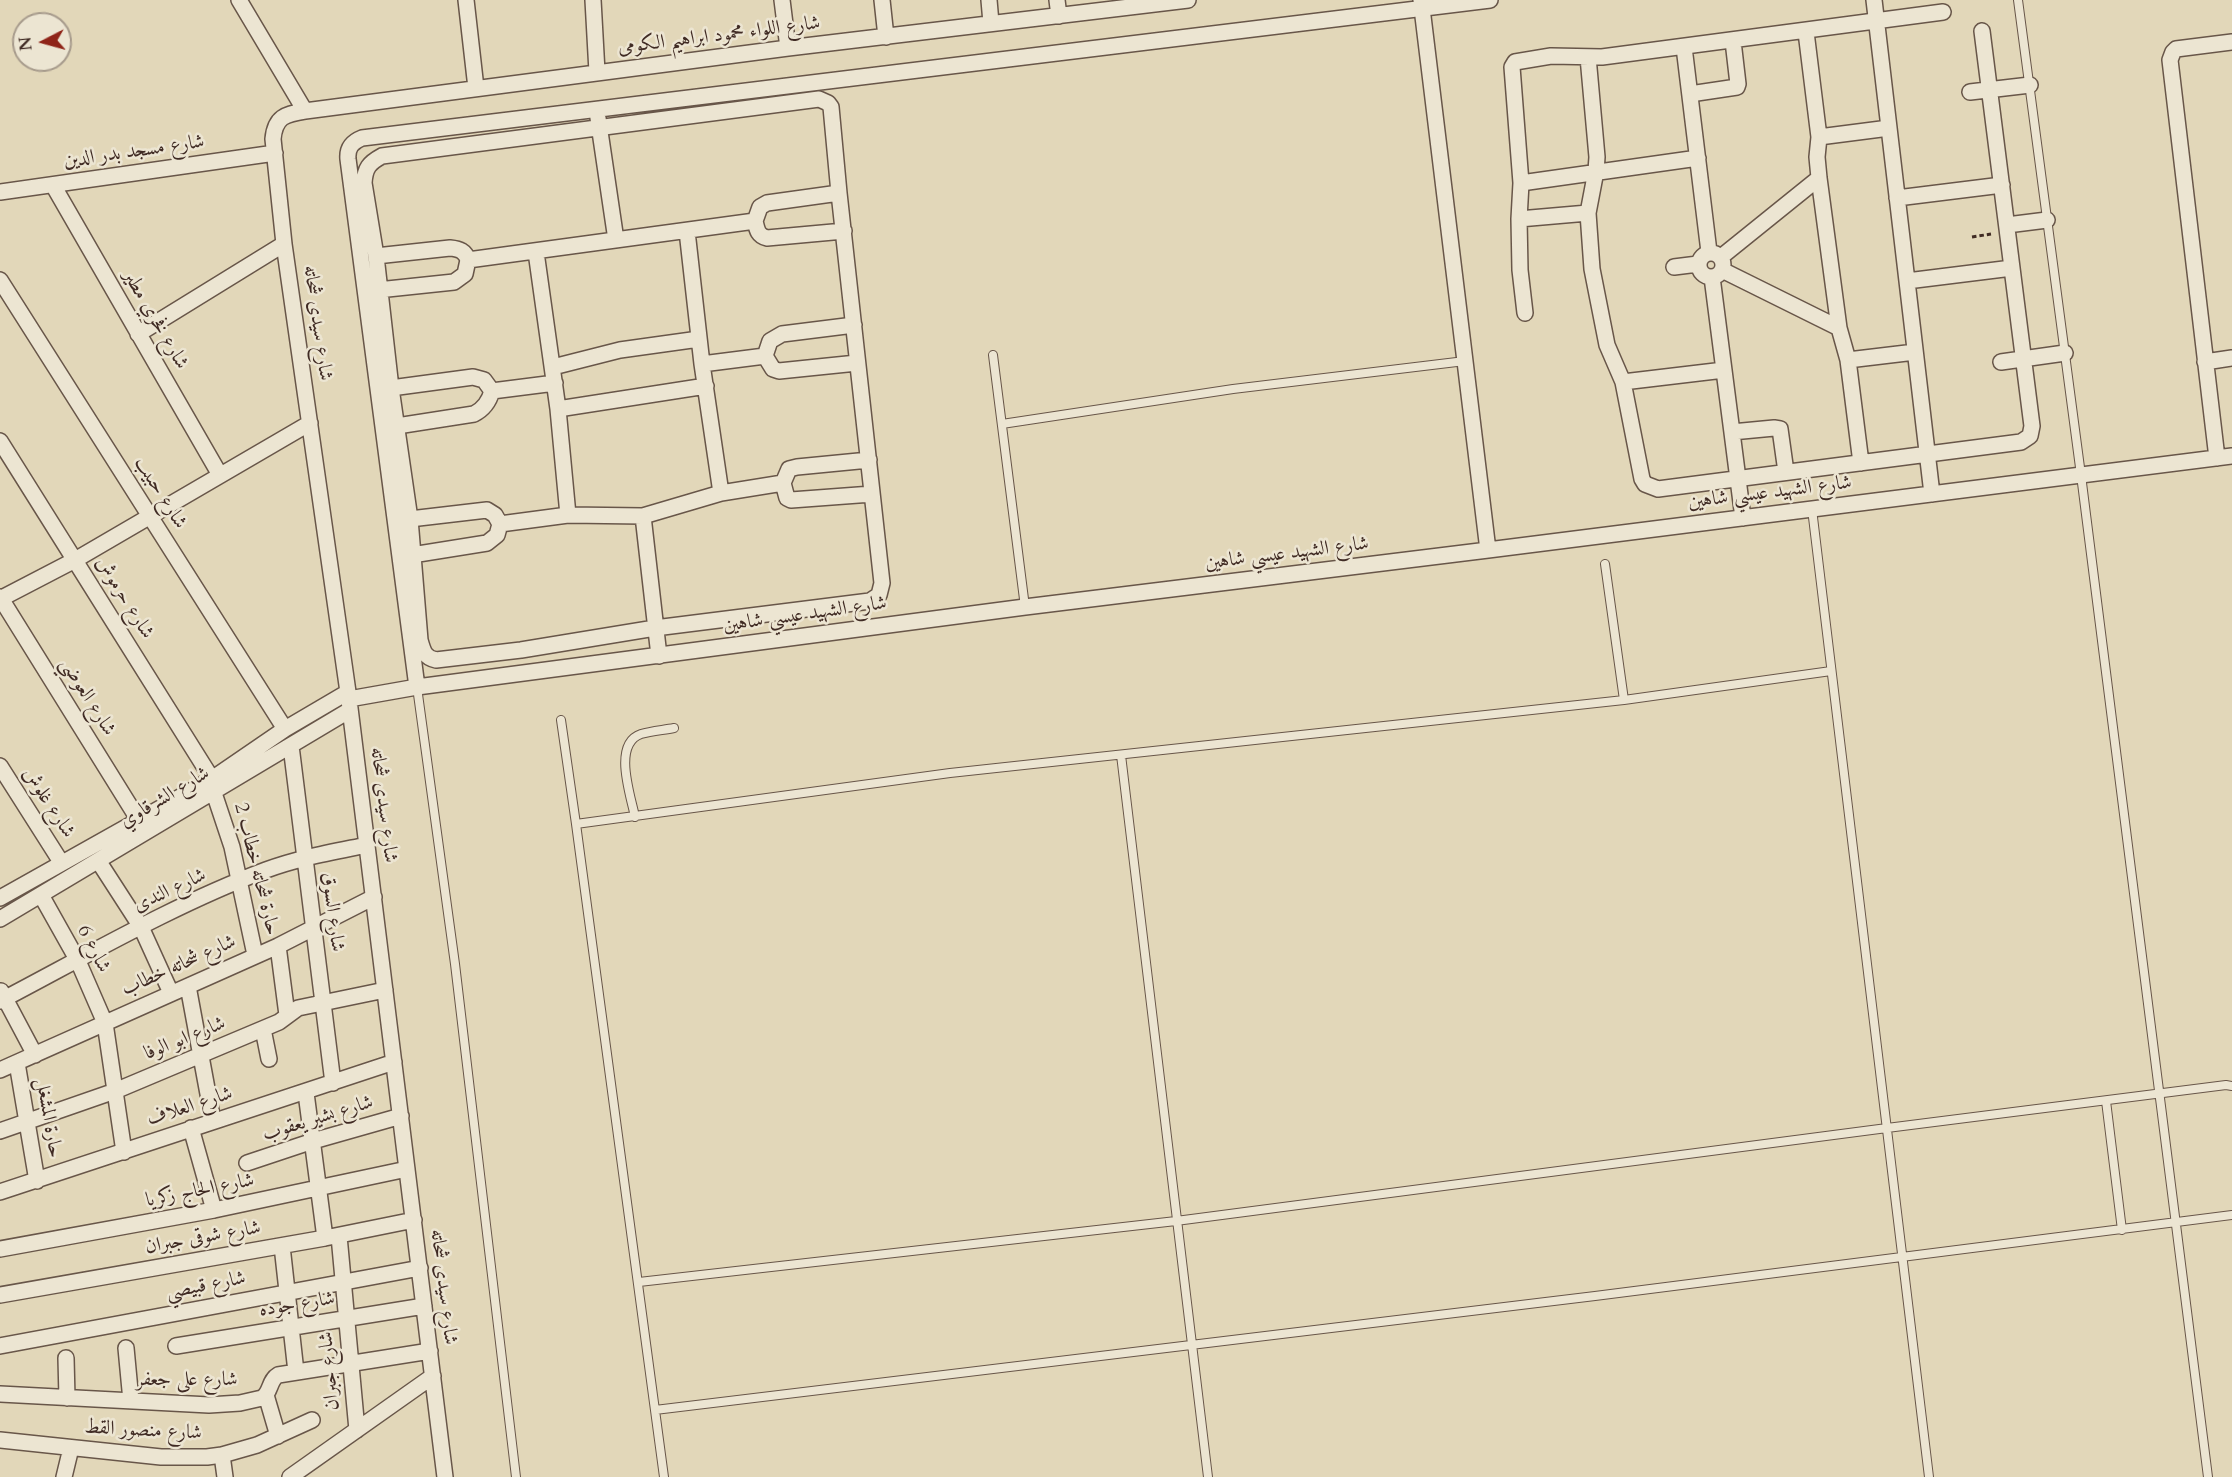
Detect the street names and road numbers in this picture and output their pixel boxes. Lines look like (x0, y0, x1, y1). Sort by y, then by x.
street label: شارع اللواء محمود ابراهيم الكومى (616, 12, 822, 60)
street label: شارع مسجد بدر الدين (62, 130, 206, 174)
street label: شارع سيدى شحاته (297, 264, 337, 382)
street label: شارع فخري مطير (117, 266, 193, 374)
street label: شارع حبيب (128, 452, 192, 534)
street label: شارع الشهيد عيسي شاهين (1687, 471, 1853, 515)
street label: شارع الشهيد عيسي شاهين (1204, 532, 1370, 576)
street label: شارع حرموش (89, 553, 159, 643)
street label: شارع الشهيد عيسي شاهين (722, 592, 888, 638)
street label: شارع العوضي (54, 654, 120, 740)
street label: شارع سيدى شحاته (364, 746, 402, 864)
street label: شارع الشرقاوي (116, 762, 214, 834)
street label: شارع غلوش (16, 763, 80, 843)
street label: حارة شحاته خطاب 2 (228, 800, 284, 938)
street label: شارع الندى (130, 864, 210, 918)
street label: شارع السوق (315, 871, 349, 953)
street label: شارع 6 (71, 921, 115, 977)
street label: شارع شحاته خطاب (118, 930, 240, 1002)
street label: شارع ابو الوفا (141, 1012, 229, 1066)
street label: حارة المشغل (29, 1076, 67, 1160)
street label: شارع العلاف (144, 1082, 236, 1132)
street label: شارع بشير يعقوب (260, 1091, 376, 1147)
street label: شارع الحاج زكريا (144, 1169, 256, 1213)
street label: شارع شوقى جبران (143, 1216, 263, 1260)
street label: شارع سيدى شحاته (424, 1228, 462, 1346)
street label: شارع قبيصي (164, 1267, 248, 1305)
street label: شارع جوده (257, 1287, 337, 1323)
street label: شارع جبران (315, 1331, 345, 1411)
street label: شارع على جعفر (136, 1368, 238, 1392)
street label: شارع منصور القط (84, 1416, 202, 1446)

